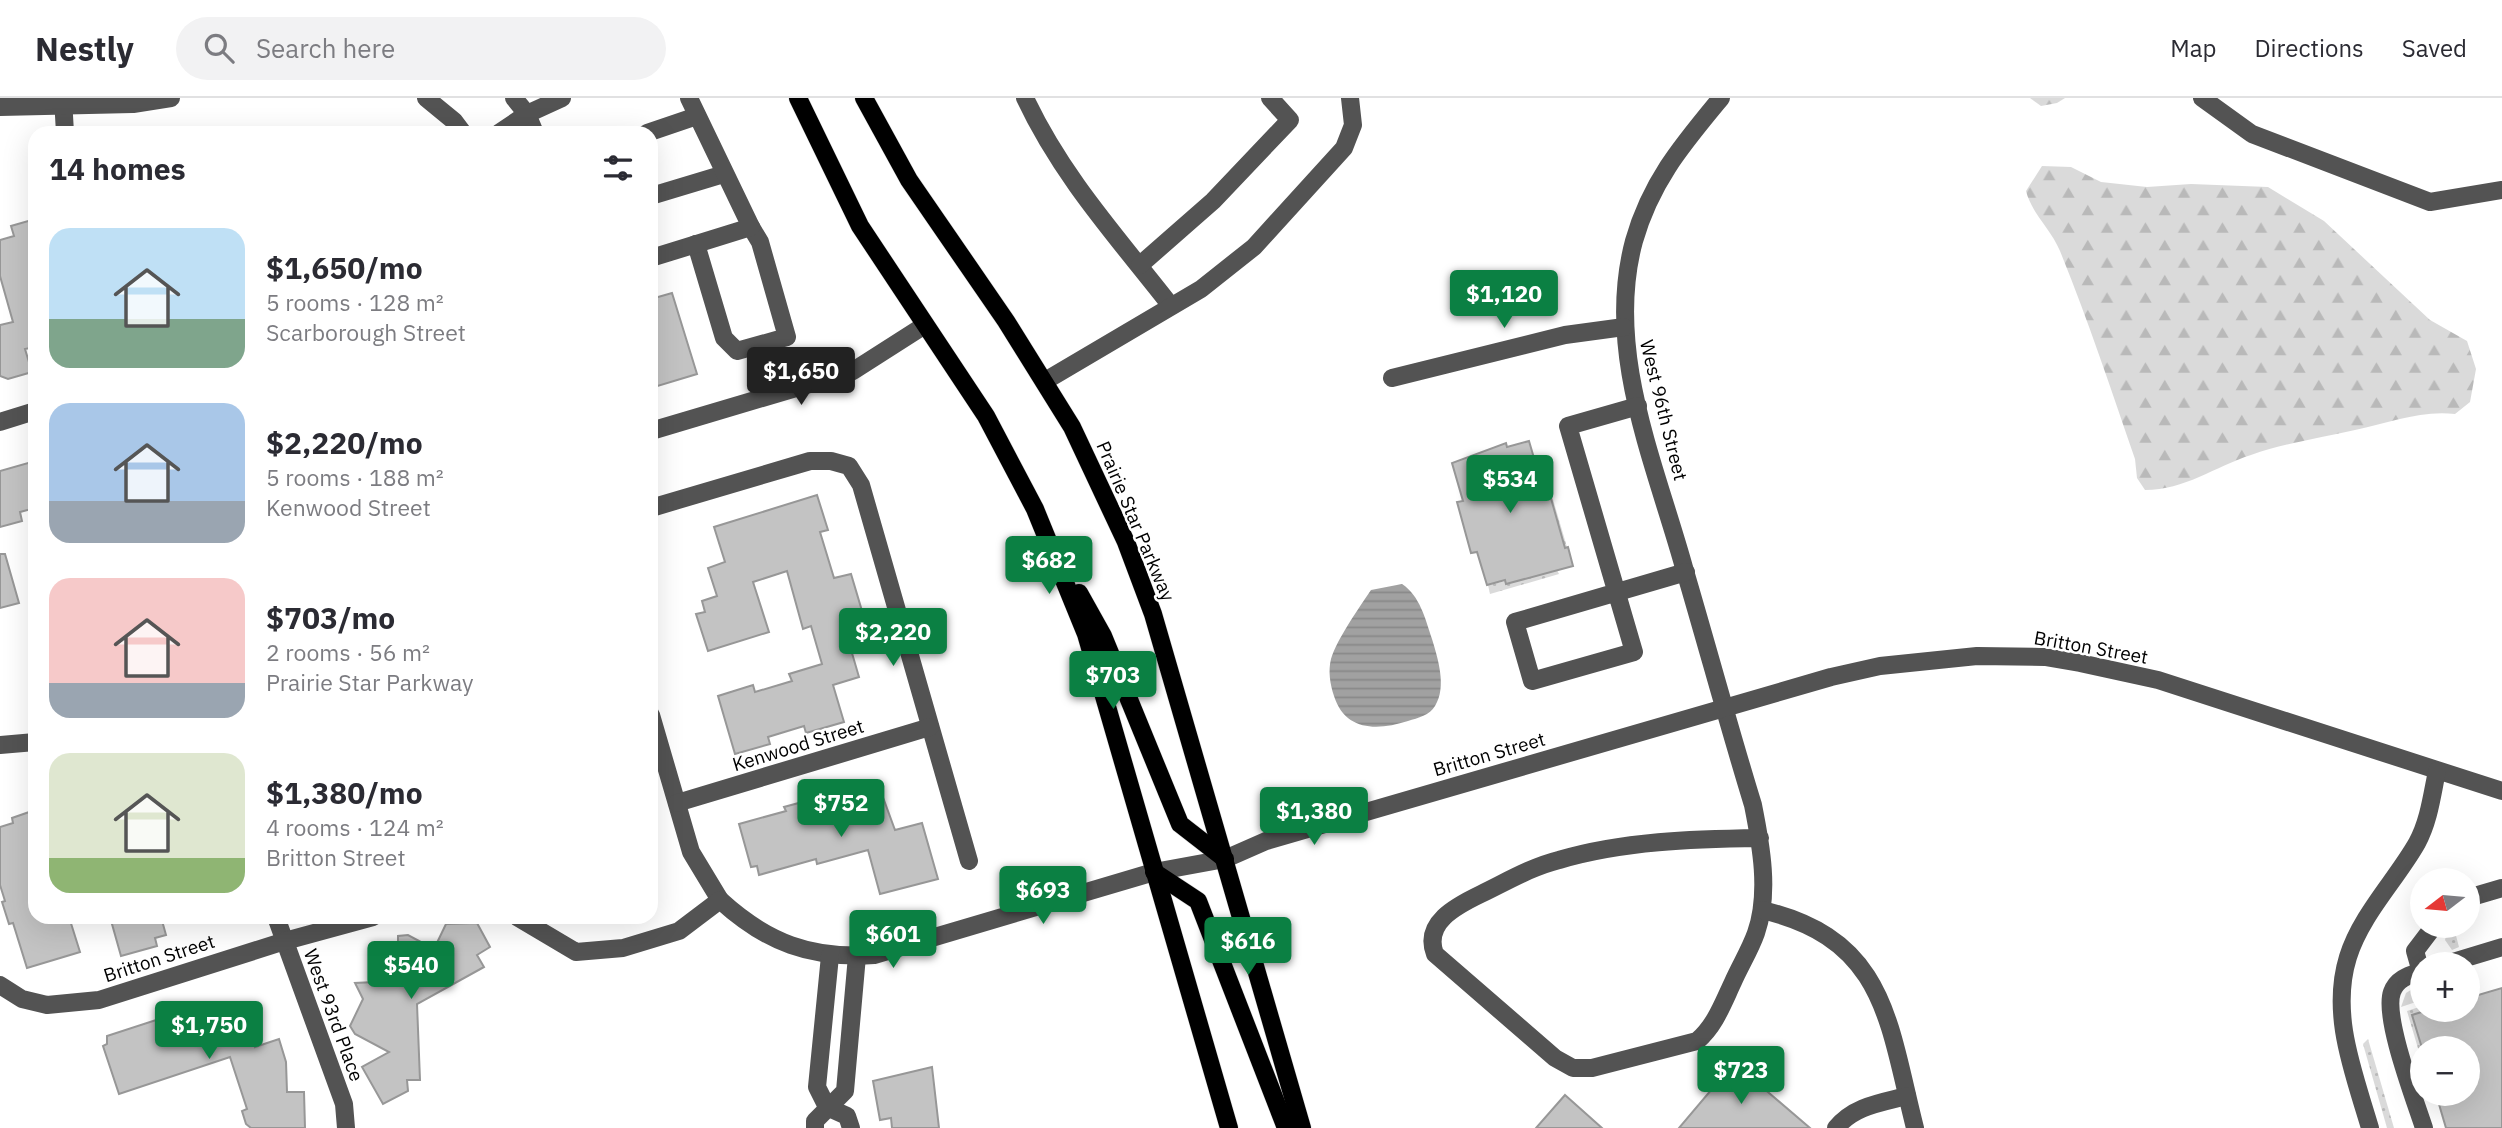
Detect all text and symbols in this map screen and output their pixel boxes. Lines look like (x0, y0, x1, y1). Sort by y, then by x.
search box (176, 17, 666, 80)
text: Nestly (35, 27, 134, 70)
icon: search (200, 29, 238, 67)
text: Search here (256, 31, 395, 65)
text: Map (2170, 32, 2216, 64)
text: Directions (2254, 32, 2364, 64)
text: Saved (2402, 32, 2467, 64)
text: 14 homes (49, 149, 186, 188)
icon: filters (599, 149, 637, 187)
text: $1,650/mo (266, 248, 423, 287)
icon: home (105, 256, 189, 340)
pin: $1,120 (1447, 271, 1561, 330)
text: $1,120 (1466, 278, 1542, 308)
text: 5 rooms · 128 m² (266, 287, 444, 317)
text: Scarborough Street (266, 317, 466, 347)
street label: West 96th Street (1635, 337, 1693, 483)
pin: $1,650 (744, 348, 858, 407)
text: $1,650 (763, 355, 839, 385)
text: $2,220/mo (266, 423, 423, 462)
icon: home (105, 431, 189, 515)
street label: Prairie Star Parkway (1091, 437, 1181, 605)
pin: $534 (1469, 456, 1551, 515)
text: 5 rooms · 188 m² (266, 462, 444, 492)
text: $534 (1482, 463, 1538, 493)
text: Kenwood Street (266, 492, 431, 522)
pin: $682 (1008, 536, 1090, 596)
text: $682 (1021, 544, 1077, 574)
text: $703/mo (266, 598, 395, 637)
icon: home (105, 606, 189, 690)
pin: $2,220 (836, 608, 950, 668)
text: $2,220 (855, 616, 931, 646)
street label: Britton Street (2032, 625, 2150, 669)
text: 2 rooms · 56 m² (266, 637, 430, 667)
pin: $703 (1072, 652, 1154, 711)
text: $703 (1085, 659, 1141, 689)
text: Prairie Star Parkway (266, 667, 474, 697)
street label: Kenwood Street (729, 714, 867, 776)
street label: Britton Street (1430, 727, 1548, 781)
text: $1,380/mo (266, 773, 423, 812)
pin: $752 (800, 780, 882, 839)
icon: home (105, 781, 189, 865)
text: $752 (813, 787, 869, 817)
pin: $1,380 (1257, 788, 1371, 847)
text: $1,380 (1276, 795, 1352, 825)
text: 4 rooms · 124 m² (266, 812, 444, 842)
text: Britton Street (266, 842, 406, 872)
pin: $693 (1002, 866, 1084, 926)
north arrow (2410, 868, 2480, 938)
map controls (2410, 868, 2480, 1106)
text: $693 (1015, 874, 1071, 904)
pin: $601 (852, 910, 934, 970)
text: $601 (865, 918, 921, 948)
pin: $616 (1207, 918, 1289, 977)
text: $616 (1220, 925, 1276, 955)
street label: Britton Street (100, 929, 218, 987)
pin: $540 (370, 942, 452, 1001)
street label: West 93rd Place (299, 945, 369, 1085)
text: $540 (383, 949, 439, 979)
button: + (2410, 952, 2480, 1022)
pin: $1,750 (152, 1002, 266, 1061)
text: $1,750 (171, 1009, 247, 1039)
button: − (2410, 1036, 2480, 1106)
pin: $723 (1700, 1046, 1782, 1106)
text: $723 (1713, 1054, 1769, 1084)

